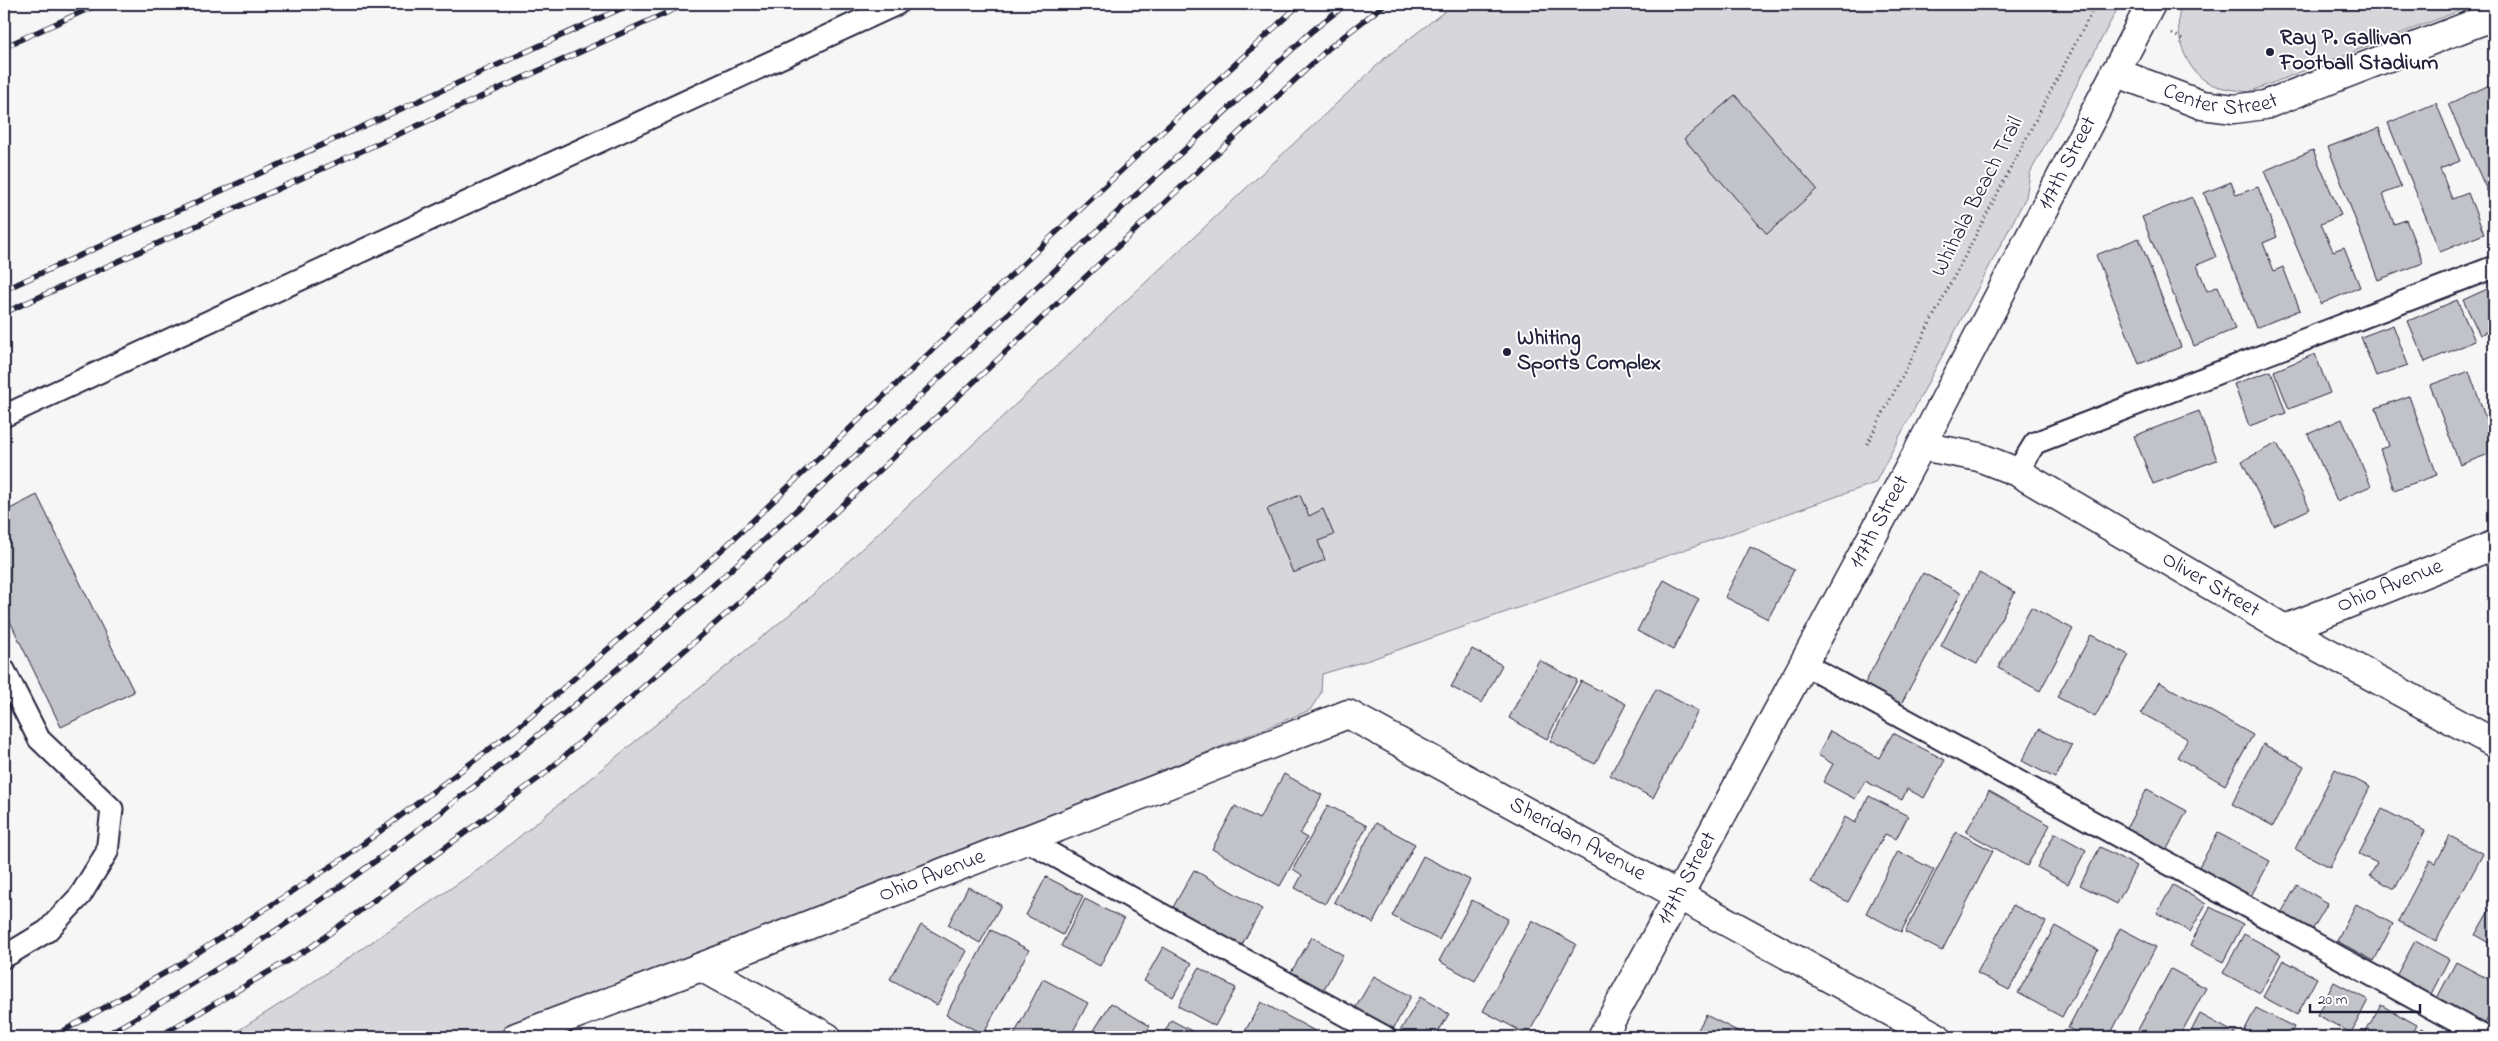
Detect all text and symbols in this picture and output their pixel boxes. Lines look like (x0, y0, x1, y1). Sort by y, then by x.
place label: Ray P. Gallivan Football Stadium (2279, 23, 2438, 80)
marker: Ray P. Gallivan Football Stadium (2264, 46, 2276, 58)
street label: Center Street (2158, 76, 2284, 125)
street label: 117th Street (2030, 110, 2106, 216)
street label: Whihala Beach Trail (1924, 111, 2032, 283)
place label: Whiting Sports Complex (1517, 323, 1661, 380)
marker: Whiting Sports Complex (1501, 346, 1513, 358)
street label: 117th Street (1842, 469, 1918, 575)
street label: Oliver Street (2155, 544, 2266, 627)
street label: Ohio Avenue (2333, 551, 2448, 622)
street label: Sheridan Avenue (1503, 789, 1652, 890)
street label: 117th Street (1649, 826, 1726, 931)
street label: Ohio Avenue (874, 841, 990, 912)
scale bar (2310, 981, 2420, 1013)
text: 20 m (2318, 989, 2348, 1011)

